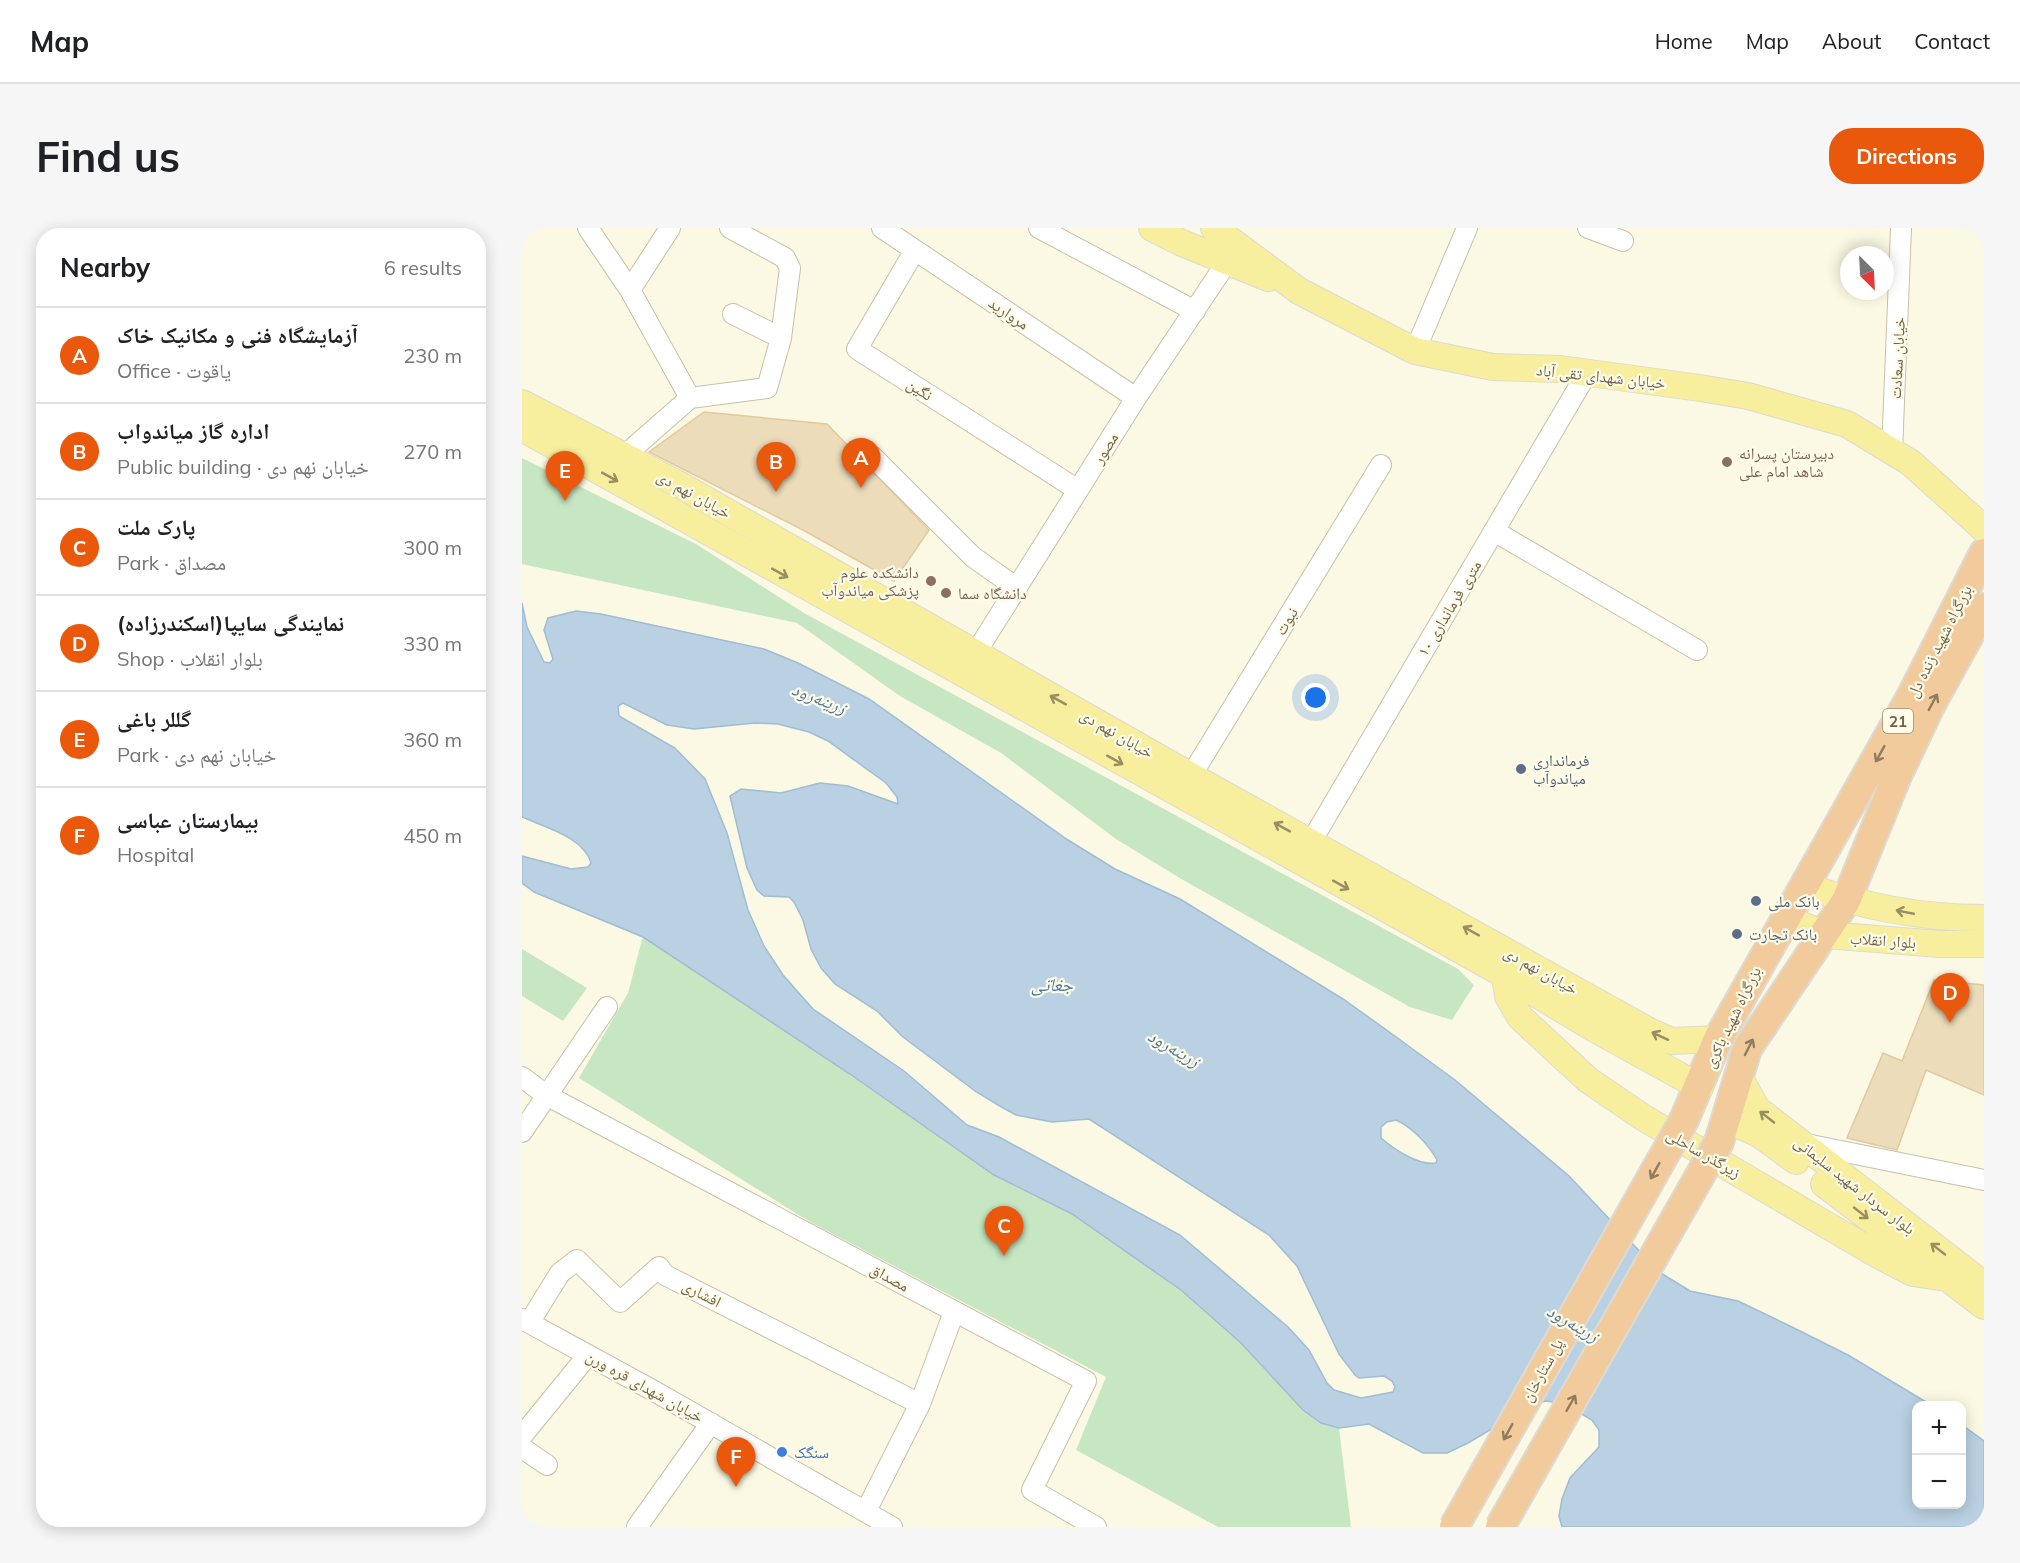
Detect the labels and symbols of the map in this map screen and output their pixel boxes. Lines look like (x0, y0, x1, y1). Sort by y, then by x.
north arrow (1840, 246, 1894, 300)
street label: مروارید (985, 292, 1033, 334)
street label: خیابان سعادت (1885, 316, 1910, 400)
street label: خیابان شهدای تقی آباد (1535, 359, 1667, 394)
street label: نگین (903, 373, 937, 406)
street label: مصور (1087, 429, 1122, 468)
pin: A (842, 438, 880, 488)
pin: B (756, 442, 796, 492)
place label: دبیرستان پسرانه شاهد امام علی (1739, 443, 1834, 482)
pin: E (546, 452, 585, 501)
marker: دبیرستان پسرانه شاهد امام علی (1720, 455, 1734, 469)
street label: خیابان نهم دی (653, 465, 735, 523)
one-way arrow (601, 472, 618, 484)
street label: ۱۰ متری فرمانداری (1412, 556, 1486, 660)
place label: دانشکده علوم پزشکی میاندوآب (821, 562, 919, 601)
one-way arrow (771, 567, 788, 579)
marker: دانشکده علوم پزشکی میاندوآب (924, 574, 938, 588)
street label: بزرگراه شهید زنده دل (1902, 581, 1977, 701)
place label: دانشگاه سما (958, 583, 1027, 603)
marker: دانشگاه سما (939, 586, 953, 600)
street label: نبوت (1270, 603, 1302, 639)
water label: زرینه‌رود (789, 677, 852, 720)
your location (1301, 683, 1330, 712)
one-way arrow (1050, 693, 1067, 705)
one-way arrow (1927, 694, 1939, 712)
street label: خیابان نهم دی (1076, 704, 1157, 763)
road number: 21 (1883, 709, 1913, 733)
one-way arrow (1873, 745, 1885, 762)
place label: فرمانداری میاندوآب (1533, 750, 1589, 788)
one-way arrow (1106, 754, 1123, 766)
marker: فرمانداری میاندوآب (1514, 762, 1528, 776)
one-way arrow (1274, 821, 1292, 832)
one-way arrow (1332, 879, 1349, 891)
place label: بانک ملی (1768, 891, 1820, 912)
marker: بانک ملی (1749, 894, 1763, 908)
one-way arrow (1896, 906, 1915, 917)
place label: بانک تجارت (1749, 924, 1817, 944)
one-way arrow (1463, 925, 1481, 936)
marker: بانک تجارت (1730, 927, 1744, 941)
street label: بلوار انقلاب (1849, 928, 1917, 952)
street label: خیابان نهم دی (1500, 941, 1582, 999)
street label: بزرگراه شهید باکری (1699, 963, 1766, 1071)
water label: جغاتی (1031, 973, 1074, 996)
pin: D (1930, 974, 1970, 1023)
water label: زرینه‌رود (1144, 1024, 1206, 1073)
one-way arrow (1652, 1030, 1670, 1041)
one-way arrow (1744, 1038, 1756, 1056)
one-way arrow (1759, 1110, 1775, 1123)
street label: زیرگذر ساحلی (1663, 1124, 1745, 1183)
street label: بلوار سردار شهید سلیمانی (1790, 1132, 1920, 1239)
one-way arrow (1649, 1161, 1660, 1179)
pin: C (984, 1206, 1024, 1256)
one-way arrow (1852, 1206, 1868, 1219)
one-way arrow (1930, 1242, 1946, 1255)
street label: مصداق (867, 1258, 913, 1297)
street label: افشاری (679, 1275, 725, 1312)
water label: زرینه‌رود (1543, 1299, 1605, 1348)
street label: پل ستارخان (1516, 1335, 1569, 1406)
street label: خیابان شهدای قره ورن (582, 1345, 707, 1427)
one-way arrow (1565, 1395, 1577, 1412)
one-way arrow (1502, 1423, 1514, 1440)
pin: F (716, 1438, 756, 1487)
place label: سنگک (794, 1442, 829, 1462)
marker: سنگک (775, 1445, 789, 1459)

